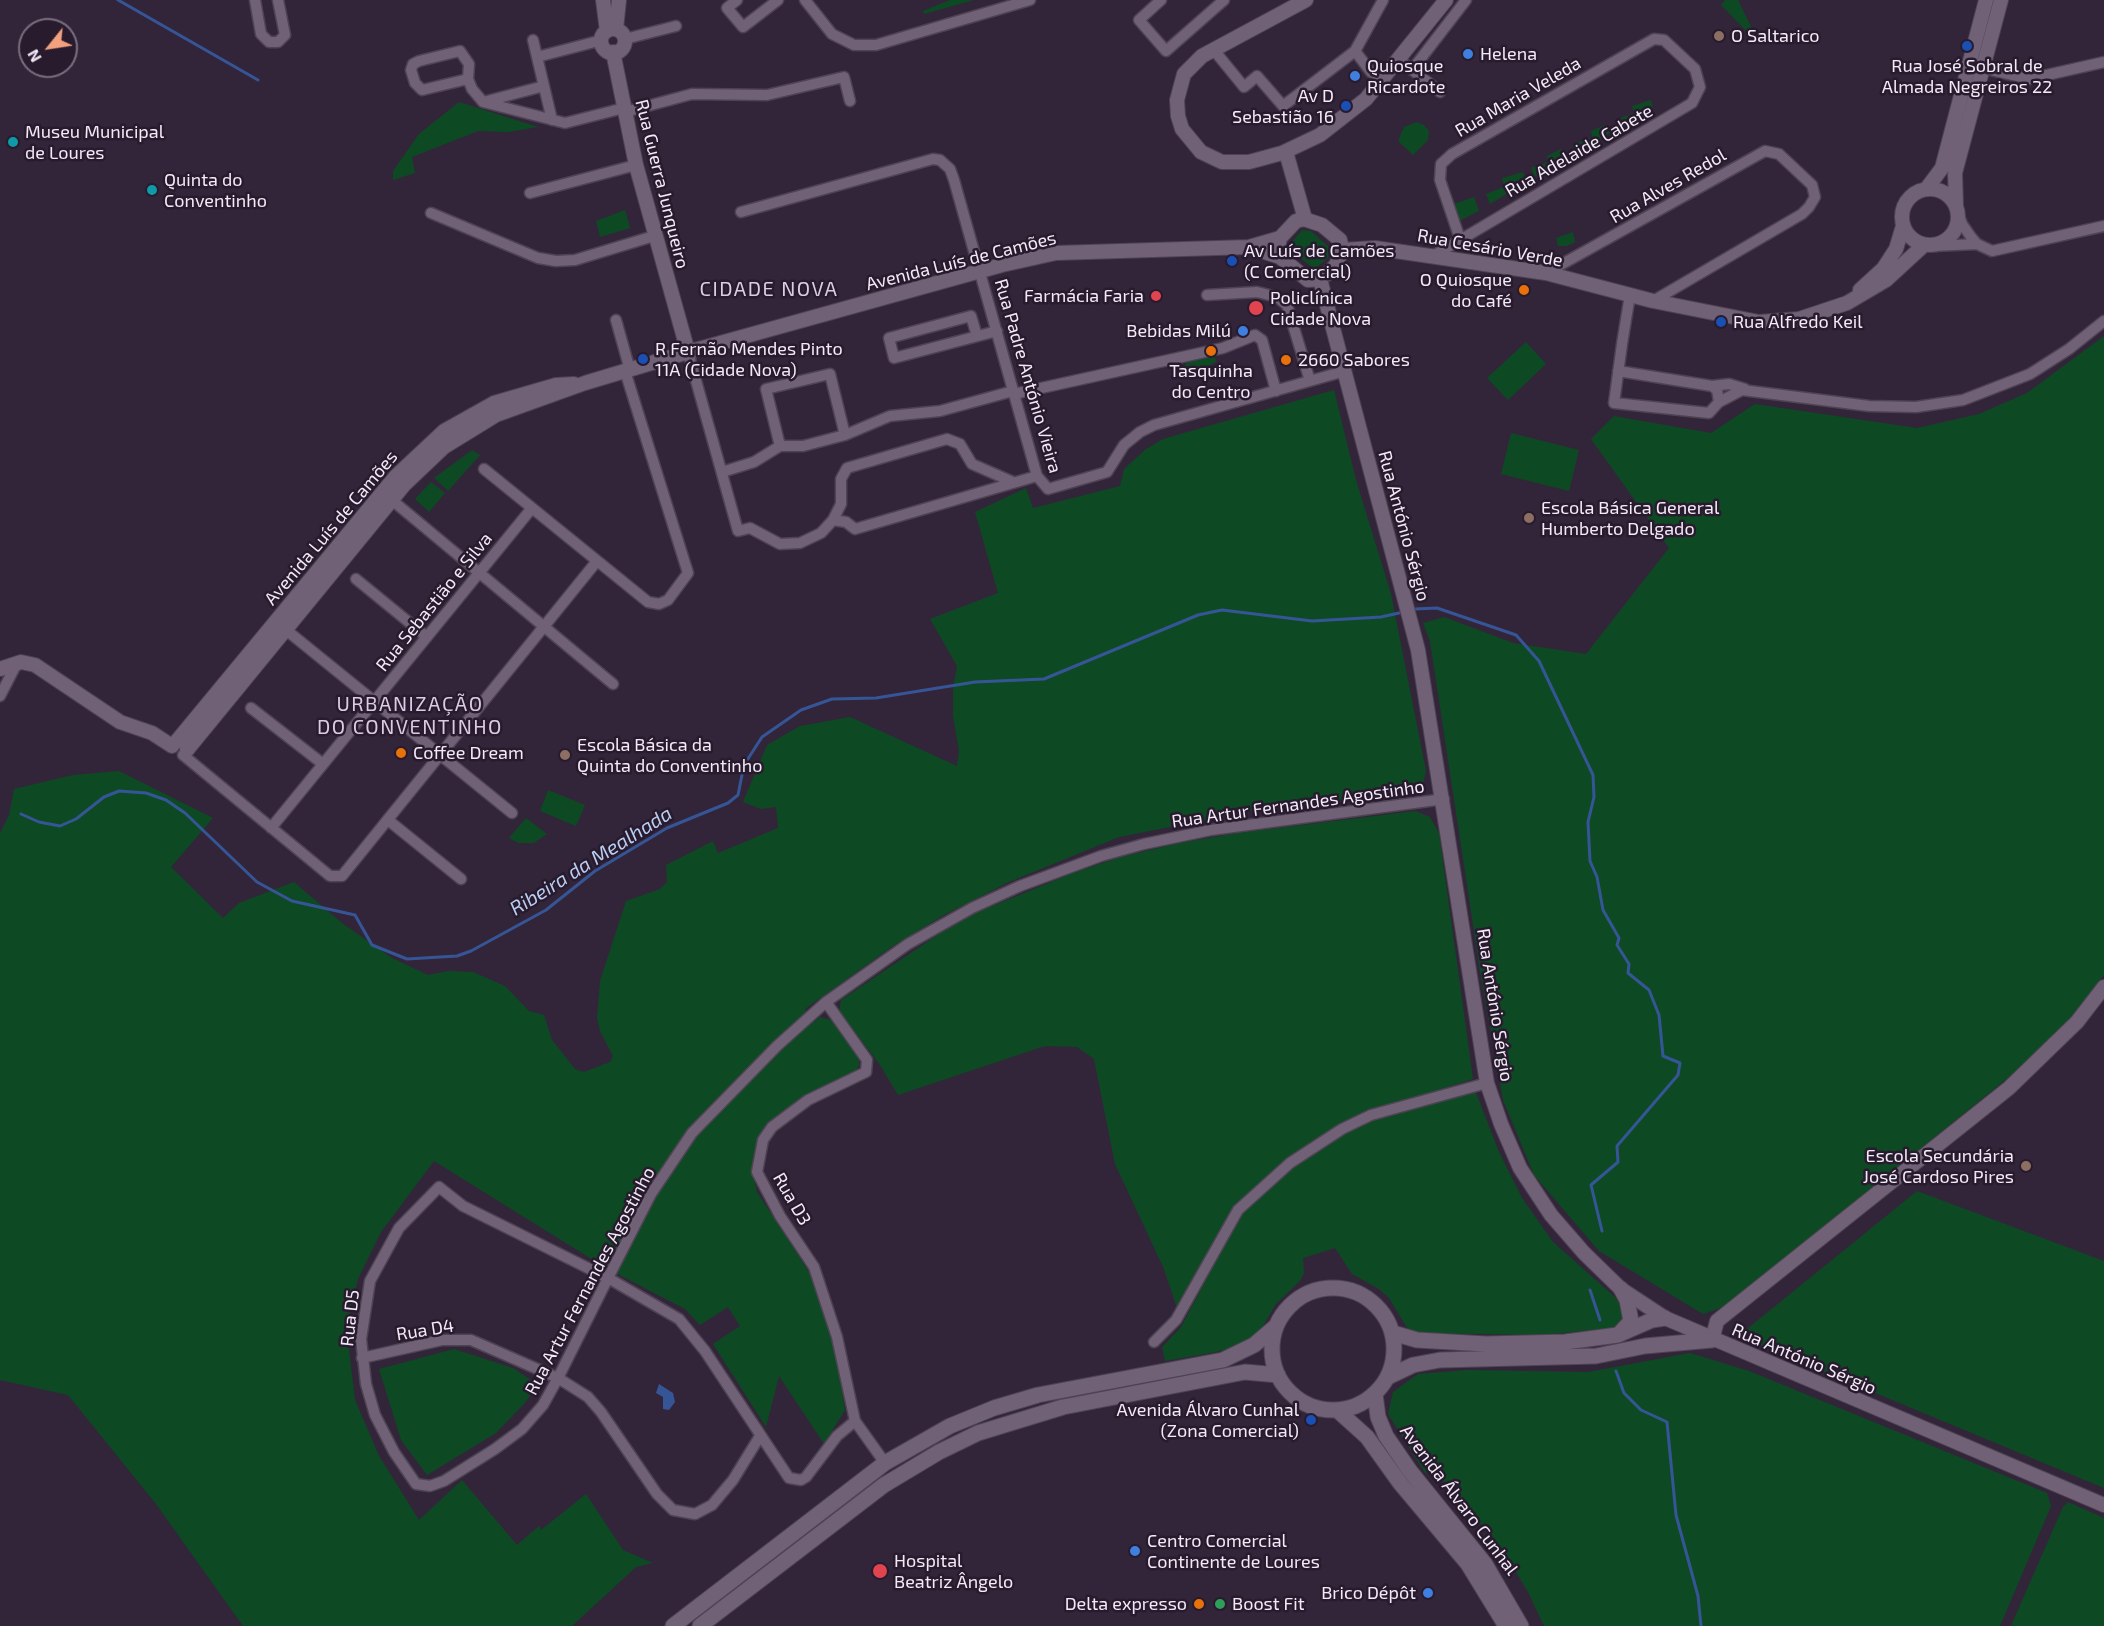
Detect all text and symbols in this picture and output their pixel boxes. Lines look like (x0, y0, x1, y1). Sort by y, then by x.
north arrow (18, 18, 78, 78)
place label: O Saltarico (1731, 25, 1820, 47)
marker: O Saltarico (1712, 29, 1726, 43)
marker: Rua José Sobral de Almada Negreiros 22 (1960, 39, 1974, 53)
place label: Helena (1480, 43, 1537, 65)
text: N (23, 46, 45, 66)
marker: Helena (1461, 47, 1475, 61)
street label: Rua Maria Veleda (1451, 52, 1585, 142)
place label: Quiosque Ricardote (1367, 55, 1445, 98)
place label: Rua José Sobral de Almada Negreiros 22 (1882, 55, 2052, 98)
marker: Quiosque Ricardote (1348, 69, 1362, 83)
place label: Av D Sebastião 16 (1232, 85, 1334, 128)
street label: Rua Guerra Junqueiro (631, 97, 693, 271)
marker: Av D Sebastião 16 (1339, 99, 1353, 113)
street label: Rua Adelaide Cabete (1501, 100, 1657, 202)
place label: Museu Municipal de Loures (25, 121, 164, 164)
marker: Museu Municipal de Loures (6, 135, 20, 149)
street label: Rua Alves Redol (1606, 144, 1730, 228)
place label: Quinta do Conventinho (164, 169, 267, 212)
marker: Quinta do Conventinho (145, 183, 159, 197)
street label: Rua Cesário Verde (1416, 225, 1564, 271)
street label: Avenida Luís de Camões (864, 227, 1058, 295)
place label: Av Luís de Camões (C Comercial) (1244, 240, 1394, 282)
marker: Av Luís de Camões (C Comercial) (1225, 254, 1239, 268)
place label: O Quiosque do Café (1420, 269, 1512, 312)
street label: Rua Padre António Vieira (990, 276, 1066, 476)
district label: CIDADE NOVA (700, 277, 838, 301)
marker: O Quiosque do Café (1517, 283, 1531, 297)
place label: Farmácia Faria (1024, 285, 1144, 307)
place label: Policlínica Cidade Nova (1270, 287, 1371, 330)
marker: Farmácia Faria (1149, 289, 1163, 303)
marker: Policlínica Cidade Nova (1247, 299, 1265, 317)
place label: Rua Alfredo Keil (1733, 311, 1863, 333)
marker: Rua Alfredo Keil (1714, 315, 1728, 329)
place label: Bebidas Milú (1126, 320, 1231, 342)
marker: Bebidas Milú (1236, 324, 1250, 338)
place label: R Fernão Mendes Pinto 11A (Cidade Nova) (655, 338, 843, 380)
marker: Tasquinha do Centro (1204, 344, 1218, 358)
place label: 2660 Sabores (1298, 349, 1410, 371)
marker: R Fernão Mendes Pinto 11A (Cidade Nova) (636, 352, 650, 366)
marker: 2660 Sabores (1279, 353, 1293, 367)
place label: Tasquinha do Centro (1169, 360, 1253, 403)
street label: Avenida Luís de Camões (260, 446, 402, 610)
street label: Rua António Sérgio (1374, 448, 1434, 604)
place label: Escola Básica General Humberto Delgado (1541, 497, 1719, 540)
marker: Escola Básica General Humberto Delgado (1522, 511, 1536, 525)
street label: Rua Sebastião e Silva (371, 528, 497, 676)
district label: URBANIZAÇÃO DO CONVENTINHO (317, 692, 503, 739)
place label: Escola Básica da Quinta do Conventinho (577, 734, 762, 777)
place label: Coffee Dream (413, 742, 524, 764)
marker: Coffee Dream (394, 746, 408, 760)
marker: Escola Básica da Quinta do Conventinho (558, 748, 572, 762)
street label: Rua Artur Fernandes Agostinho (1170, 776, 1426, 832)
water label: Ribeira da Mealhada (505, 801, 677, 921)
street label: Rua António Sérgio (1472, 927, 1518, 1083)
place label: Escola Secundária José Cardoso Pires (1863, 1145, 2014, 1188)
marker: Escola Secundária José Cardoso Pires (2019, 1159, 2033, 1173)
street label: Rua Artur Fernandes Agostinho (521, 1163, 659, 1399)
street label: Rua D3 (768, 1169, 816, 1229)
street label: Rua D5 (336, 1289, 364, 1347)
street label: Rua D4 (395, 1315, 455, 1345)
street label: Rua António Sérgio (1729, 1319, 1879, 1399)
place label: Avenida Álvaro Cunhal (Zona Comercial) (1117, 1399, 1299, 1442)
marker: Avenida Álvaro Cunhal (Zona Comercial) (1304, 1413, 1318, 1427)
street label: Avenida Álvaro Cunhal (1395, 1421, 1523, 1579)
place label: Centro Comercial Continente de Loures (1147, 1530, 1320, 1572)
marker: Centro Comercial Continente de Loures (1128, 1544, 1142, 1558)
place label: Hospital Beatriz Ângelo (894, 1550, 1013, 1592)
marker: Hospital Beatriz Ângelo (871, 1562, 889, 1580)
place label: Brico Dépôt (1321, 1582, 1416, 1604)
marker: Brico Dépôt (1421, 1586, 1435, 1600)
place label: Delta expresso (1065, 1593, 1187, 1615)
place label: Boost Fit (1232, 1593, 1305, 1615)
marker: Delta expresso (1192, 1597, 1206, 1611)
marker: Boost Fit (1213, 1597, 1227, 1611)

